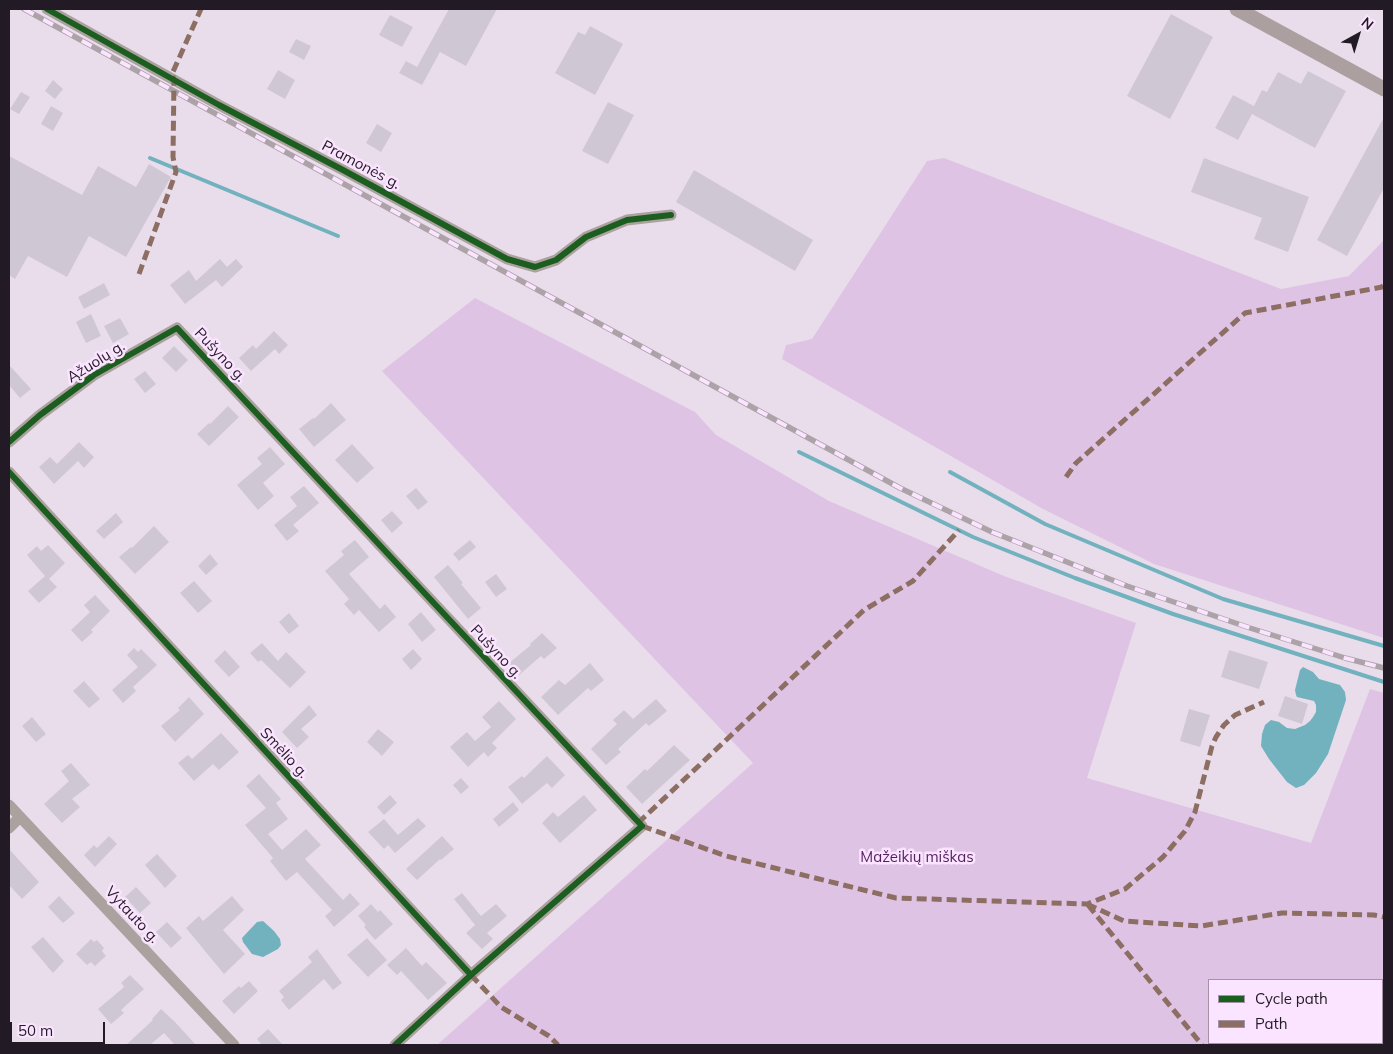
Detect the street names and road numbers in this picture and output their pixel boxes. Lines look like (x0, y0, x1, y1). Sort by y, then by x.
street label: Pramonės g. (319, 137, 403, 193)
street label: Pušyno g. (190, 324, 250, 386)
street label: Ąžuolų g. (64, 337, 128, 387)
street label: Pušyno g. (466, 621, 526, 683)
street label: Smėlio g. (256, 724, 312, 782)
street label: Vytauto g. (101, 883, 163, 947)

